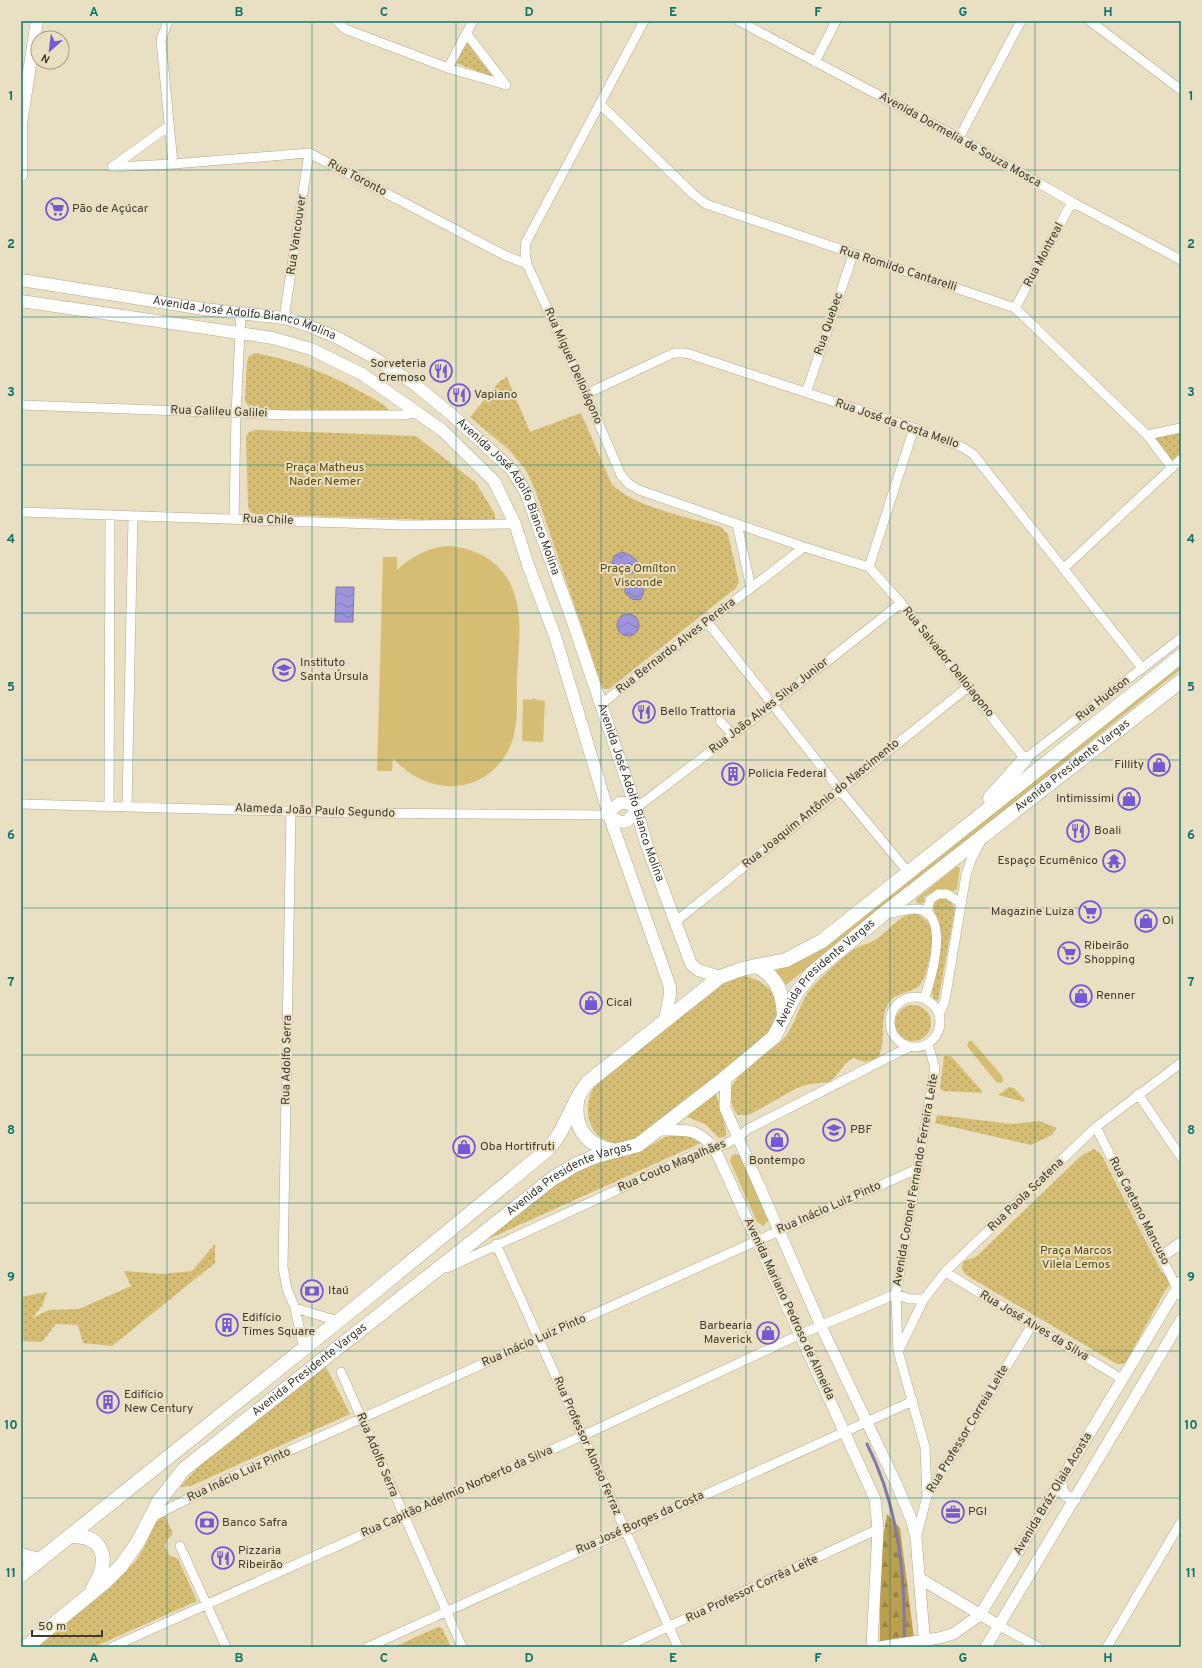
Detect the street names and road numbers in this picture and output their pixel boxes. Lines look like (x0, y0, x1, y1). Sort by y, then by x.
street label: Avenida Dormelia de Souza Mosca (876, 89, 1044, 191)
street label: Rua Toronto (325, 156, 390, 200)
street label: Rua Vancouver (283, 194, 311, 276)
street label: Rua Montreal (1020, 220, 1068, 290)
street label: Rua Romildo Cantarelli (837, 242, 959, 296)
street label: Rua Quebec (811, 291, 847, 357)
street label: Avenida José Adolfo Bianco Molina (152, 293, 338, 344)
street label: Rua Miguel Delloiágono (540, 305, 606, 427)
street label: Rua José da Costa Mello (833, 395, 961, 453)
street label: Rua Galileu Galilei (170, 402, 268, 422)
street label: Avenida José Adolfo Bianco Molina (453, 415, 563, 577)
street label: Rua Chile (242, 511, 294, 529)
street label: Rua Bernardo Alves Pereira (613, 594, 739, 698)
street label: Rua Salvador Delloiagono (898, 603, 998, 721)
street label: Rua João Alves Silva Junior (706, 654, 832, 758)
street label: Rua Hudson (1073, 673, 1133, 725)
street label: Avenida José Adolfo Bianco Molina (593, 701, 668, 884)
street label: Avenida Presidente Vargas (1011, 716, 1134, 816)
street label: Rua Joaquim Antônio do Nascimento (739, 735, 903, 872)
street label: Alameda João Paulo Segundo (235, 800, 396, 822)
street label: Avenida Presidente Vargas (772, 916, 879, 1030)
street label: Rua Adolfo Serra (278, 1015, 296, 1105)
street label: Avenida Coronel Fernando Ferreira Leite (889, 1072, 943, 1288)
street label: Rua Couto Magalhães (615, 1136, 729, 1196)
street label: Avenida Presidente Vargas (503, 1139, 634, 1220)
street label: Rua Caetano Mancuso (1105, 1154, 1173, 1268)
street label: Rua Paola Scatena (985, 1155, 1067, 1235)
street label: Rua Inácio Luiz Pinto (774, 1178, 884, 1238)
street label: Avenida Mariano Pedroso de Almeida (740, 1215, 838, 1403)
street label: Rua José Alves da Silva (976, 1287, 1092, 1365)
street label: Rua Inácio Luiz Pinto (479, 1311, 589, 1371)
street label: Avenida Presidente Vargas (249, 1320, 371, 1420)
street label: Rua Professor Correia Leite (923, 1362, 1013, 1496)
street label: Rua Professor Alonso Ferraz (549, 1374, 625, 1518)
street label: Rua Adolfo Serra (352, 1410, 402, 1500)
street label: Avenida Bráz Olaia Acosta (1010, 1430, 1096, 1558)
street label: Rua Capitão Adelmio Norberto da Silva (359, 1442, 555, 1542)
street label: Rua Inácio Luiz Pinto (185, 1444, 294, 1506)
street label: Rua José Borges da Costa (573, 1487, 707, 1559)
street label: Rua Professor Corrêa Leite (683, 1551, 821, 1627)

